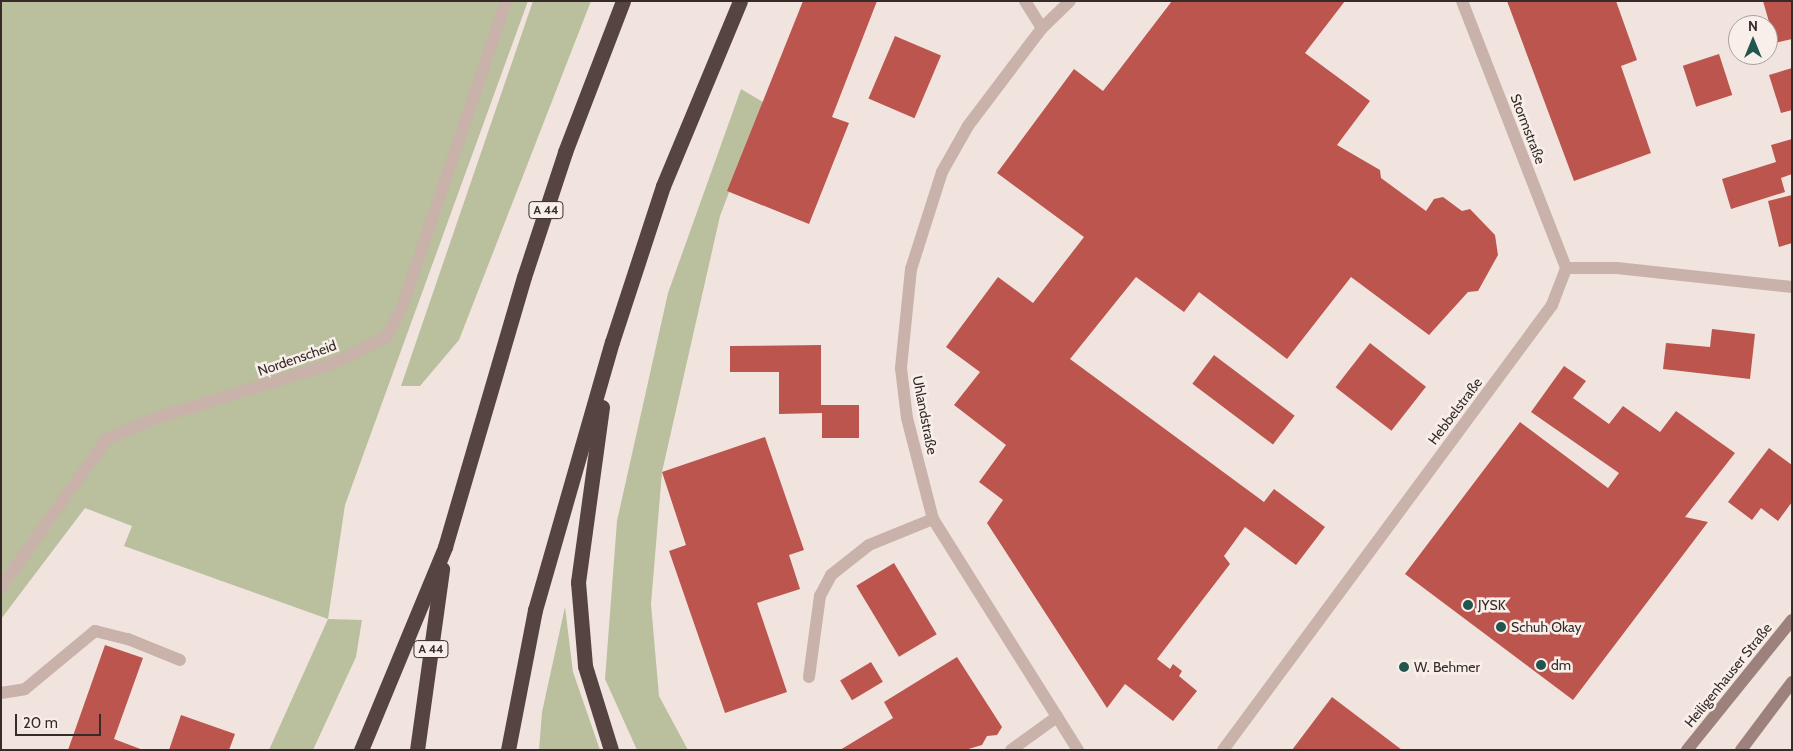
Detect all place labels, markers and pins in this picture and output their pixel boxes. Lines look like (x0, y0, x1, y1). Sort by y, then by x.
place label: JYSK (1478, 597, 1506, 613)
marker: JYSK (1462, 599, 1474, 611)
place label: Schuh Okay (1511, 619, 1582, 635)
marker: Schuh Okay (1495, 621, 1507, 633)
place label: dm (1551, 657, 1571, 673)
place label: W. Behmer (1414, 659, 1480, 675)
marker: dm (1535, 659, 1547, 671)
marker: W. Behmer (1398, 661, 1410, 673)

